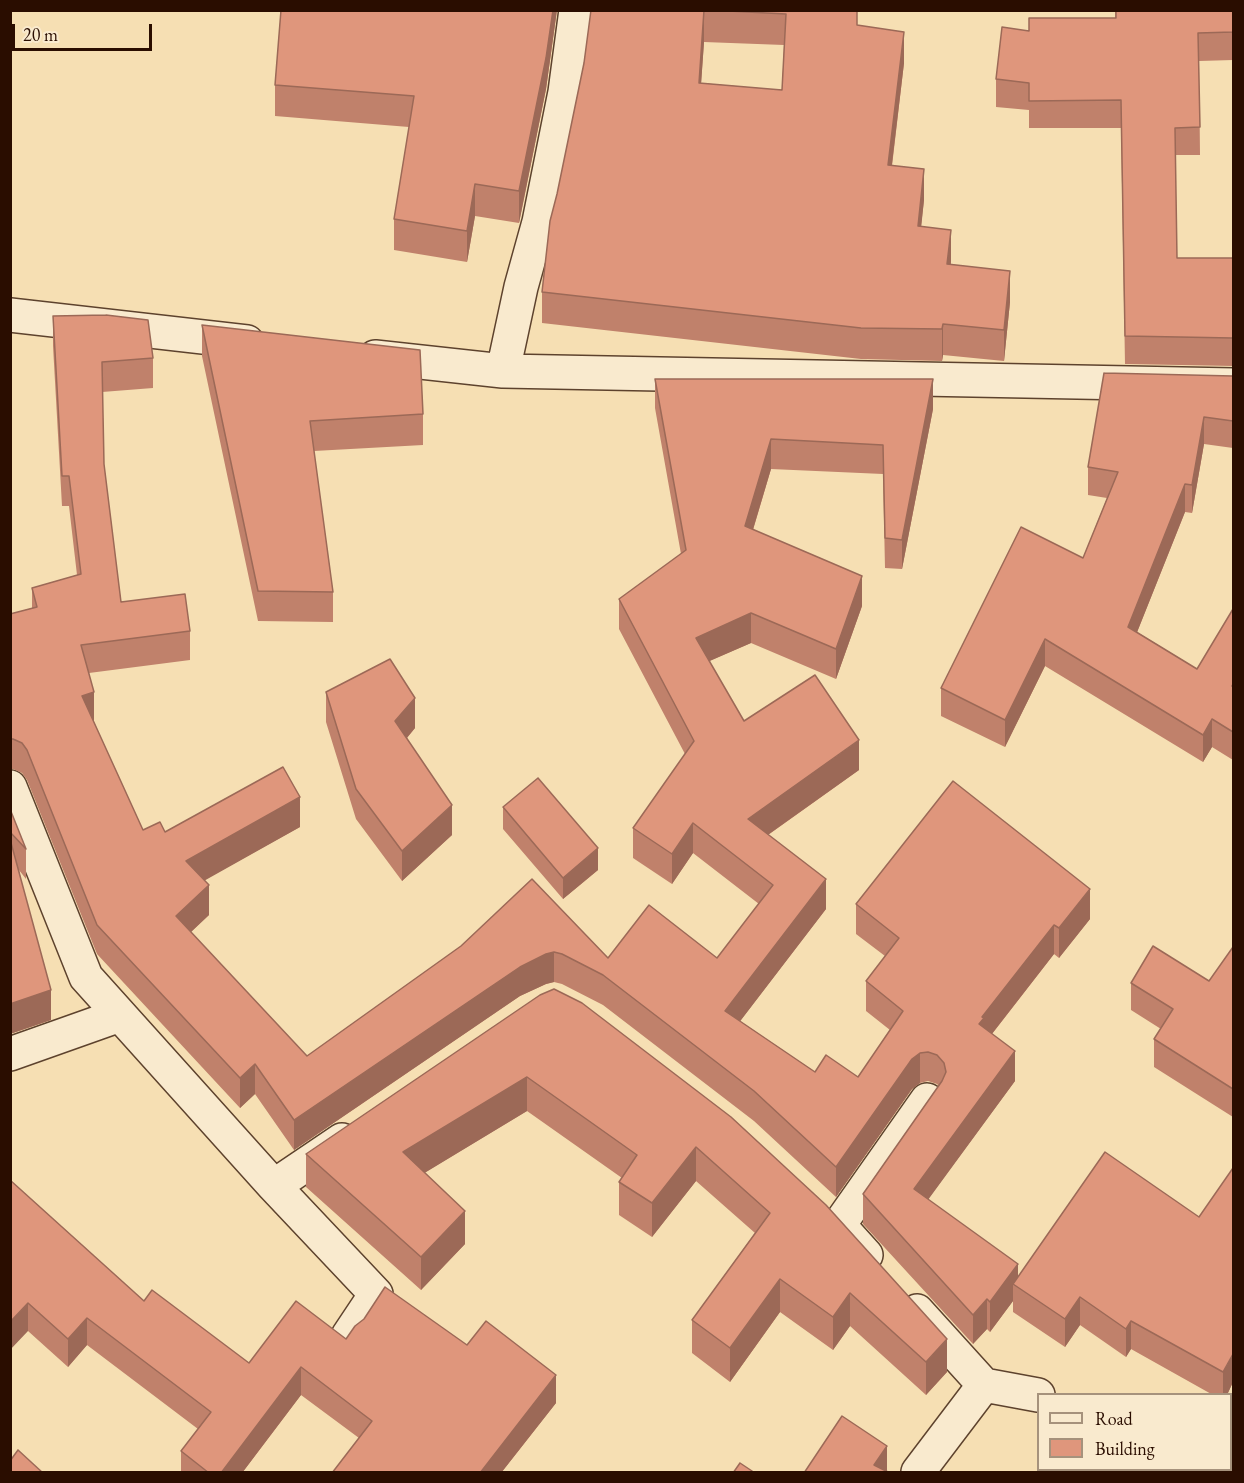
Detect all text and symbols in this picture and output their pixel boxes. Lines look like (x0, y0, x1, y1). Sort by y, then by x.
scale bar (15, 12, 154, 50)
text: 20 m (23, 23, 58, 46)
legend (1037, 1393, 1232, 1471)
text: Road (1095, 1407, 1133, 1430)
text: Building (1095, 1437, 1155, 1460)

